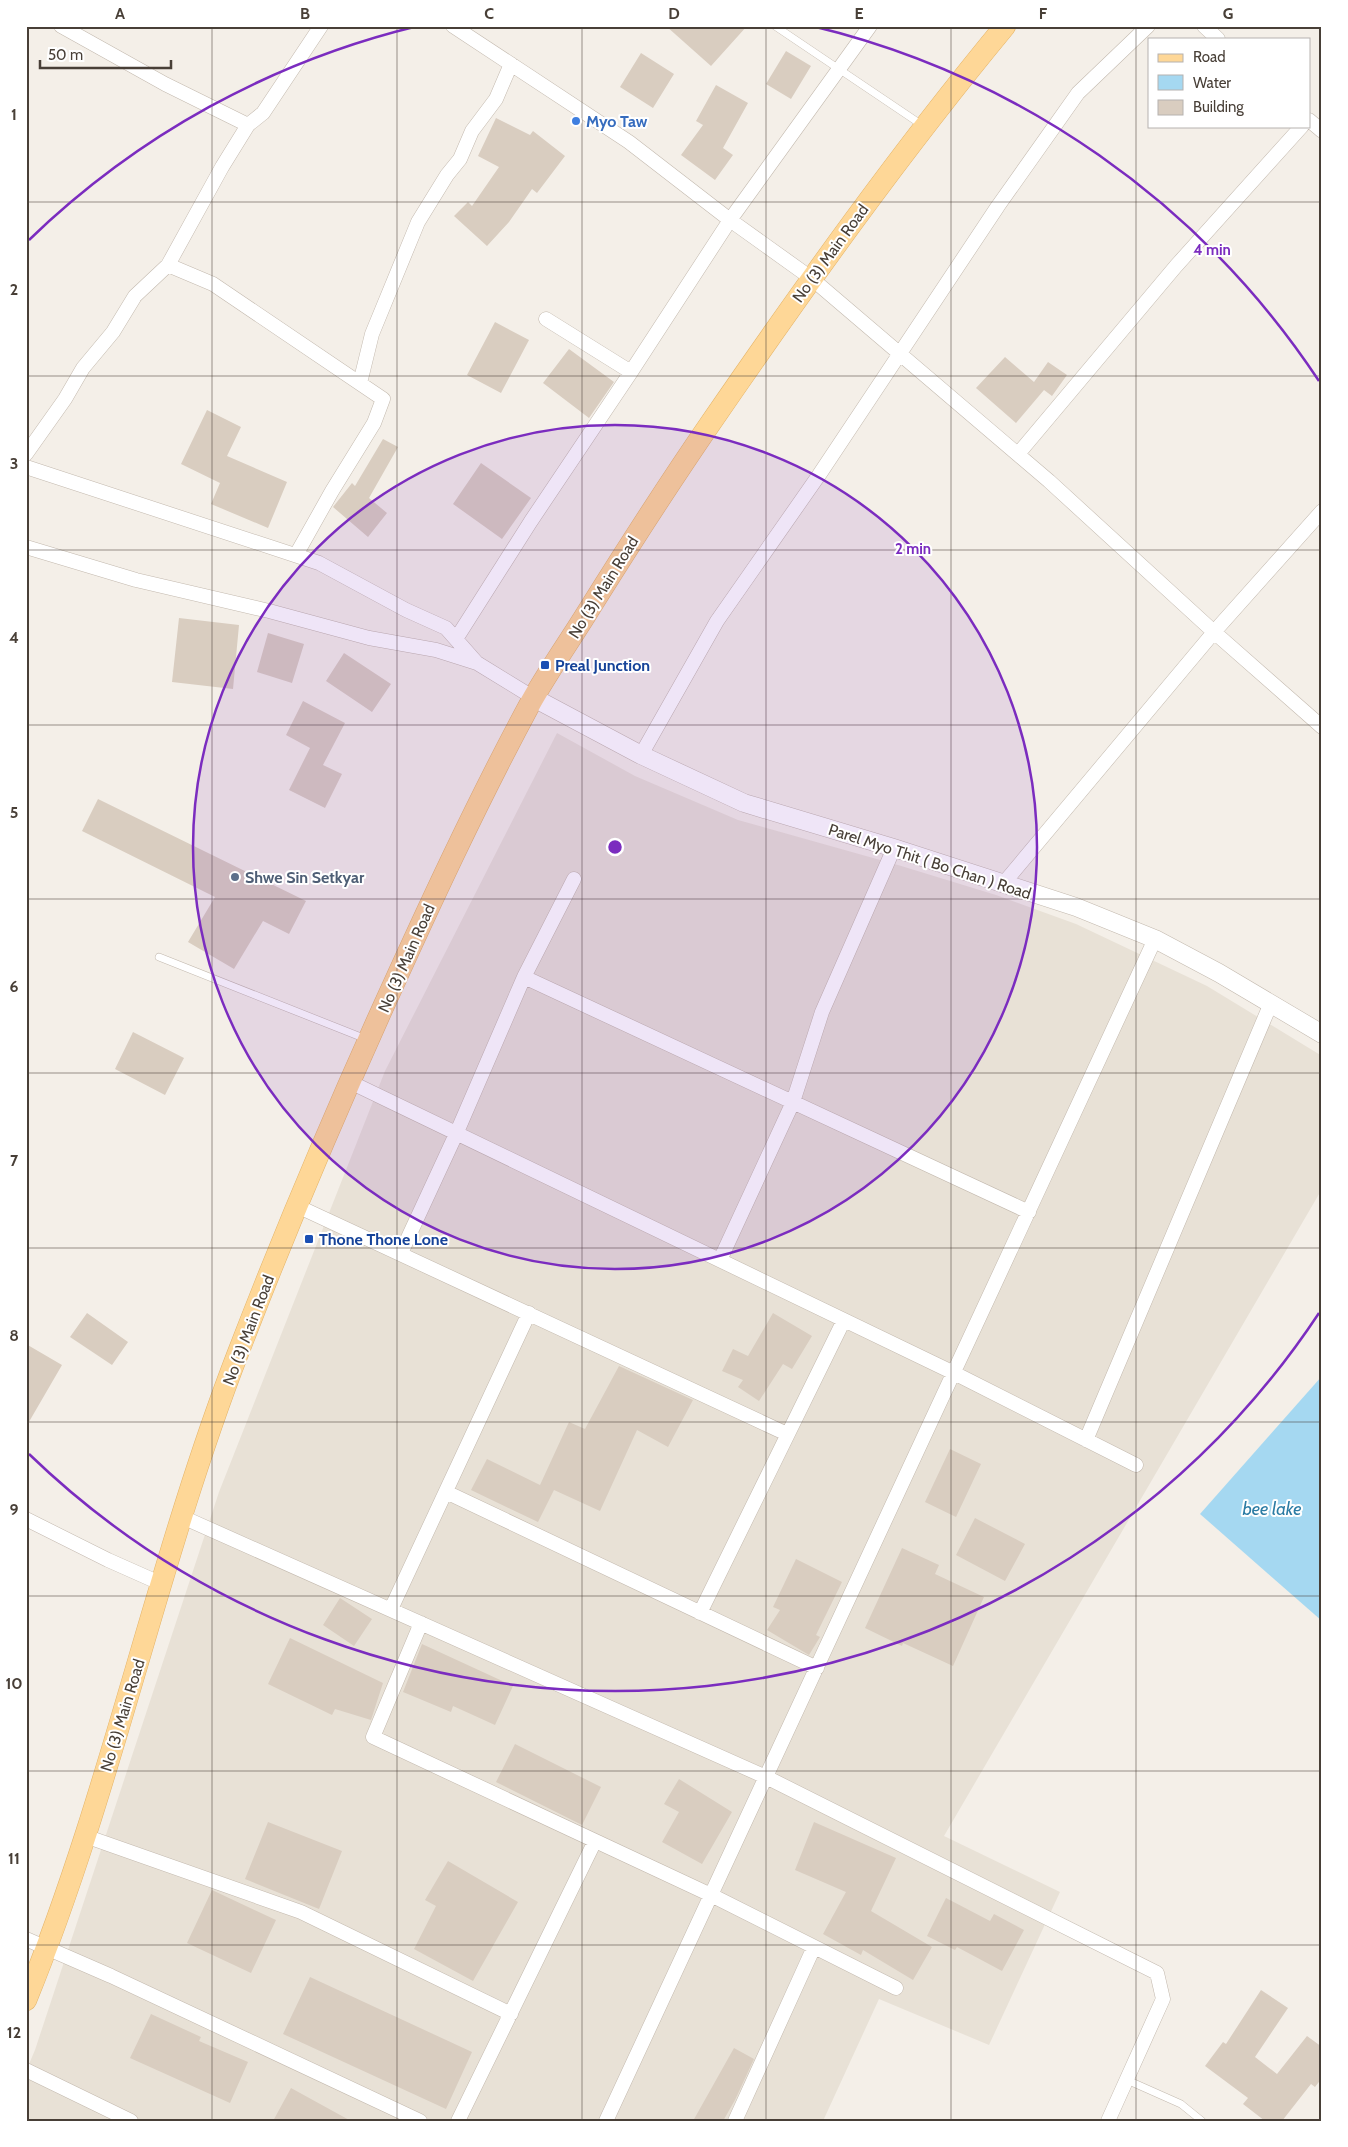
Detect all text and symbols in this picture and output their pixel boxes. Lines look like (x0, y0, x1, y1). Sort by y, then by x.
text: A (115, 4, 125, 23)
text: B (300, 4, 310, 23)
text: C (484, 4, 494, 23)
text: D (668, 4, 680, 23)
text: E (854, 4, 864, 23)
text: F (1039, 4, 1048, 23)
text: G (1223, 4, 1233, 23)
scale bar (40, 38, 171, 70)
legend (1148, 38, 1310, 128)
text: 50 m (48, 46, 83, 64)
text: Road (1193, 48, 1226, 66)
text: Water (1193, 74, 1231, 92)
text: Building (1193, 98, 1244, 116)
text: 1 (11, 105, 17, 124)
place label: Myo Taw (586, 112, 648, 131)
marker: Myo Taw (570, 115, 582, 127)
street label: No (3) Main Road (788, 201, 872, 306)
text: 4 min (1193, 241, 1231, 259)
text: 2 (10, 280, 18, 299)
text: 3 (10, 454, 18, 473)
street label: No (3) Main Road (564, 533, 642, 642)
text: 2 min (895, 540, 931, 558)
text: 4 (9, 628, 19, 647)
place label: Preal Junction (555, 656, 650, 675)
marker: Preal Junction (539, 659, 551, 671)
text: 5 (10, 803, 18, 822)
street label: Parel Myo Thit ( Bo Chan ) Road (826, 820, 1034, 903)
centre of rings (606, 838, 624, 856)
place label: Shwe Sin Setkyar (245, 868, 365, 887)
marker: Shwe Sin Setkyar (229, 871, 241, 883)
street label: No (3) Main Road (374, 901, 439, 1015)
text: 6 (10, 977, 19, 996)
text: 7 (10, 1151, 19, 1170)
place label: Thone Thone Lone (319, 1230, 448, 1249)
marker: Thone Thone Lone (303, 1233, 315, 1245)
street label: No (3) Main Road (219, 1272, 278, 1388)
text: 8 (9, 1326, 19, 1345)
water label: bee lake (1242, 1498, 1302, 1520)
text: 9 (10, 1500, 19, 1519)
street label: No (3) Main Road (96, 1657, 149, 1774)
text: 10 (5, 1674, 23, 1693)
text: 11 (8, 1849, 20, 1868)
text: 12 (7, 2023, 21, 2042)

